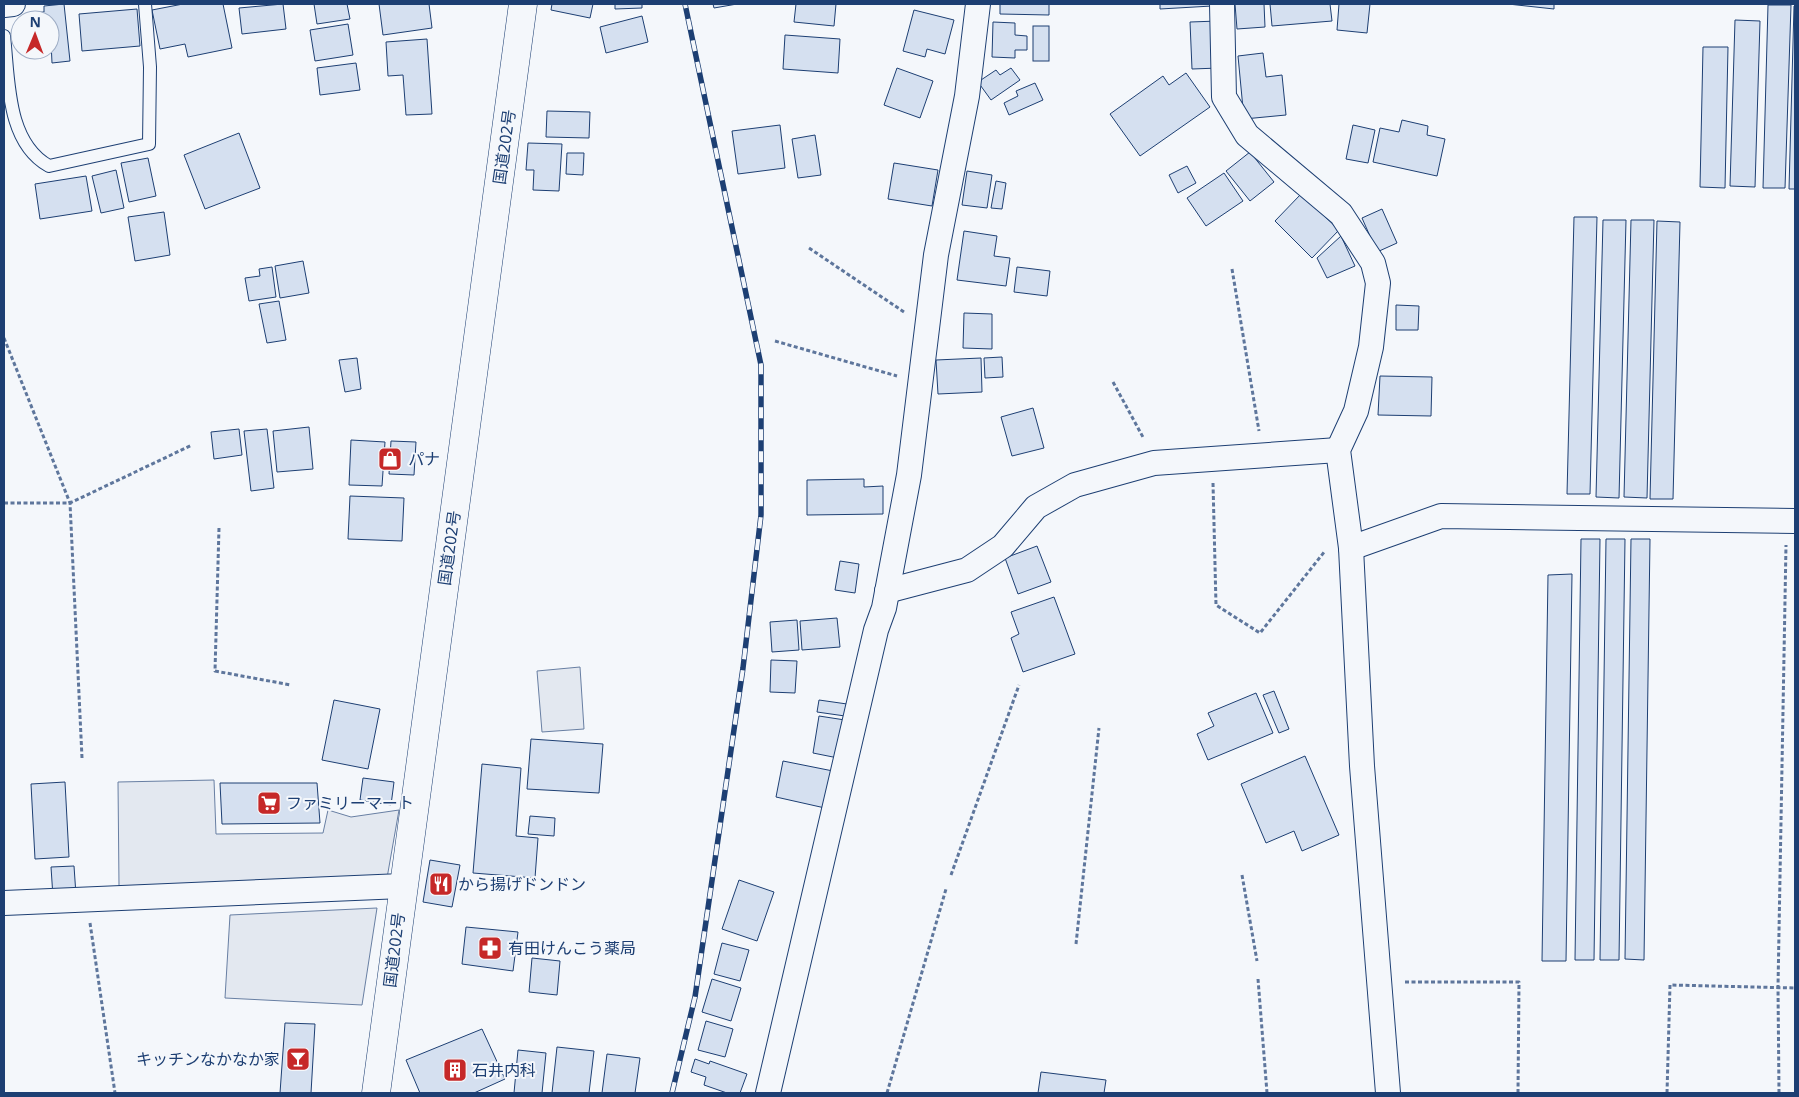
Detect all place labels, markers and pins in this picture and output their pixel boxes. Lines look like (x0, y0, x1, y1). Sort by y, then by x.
shop icon: パナ (377, 446, 403, 472)
place label: パナ (408, 448, 440, 470)
supermarket icon: ファミリーマート (256, 790, 282, 816)
place label: ファミリーマート (286, 792, 414, 814)
restaurant icon: から揚げドンドン (428, 871, 454, 897)
place label: から揚げドンドン (458, 873, 586, 895)
pharmacy icon: 有田けんこう薬局 (477, 935, 503, 961)
place label: 有田けんこう薬局 (508, 937, 636, 959)
bar icon: キッチンなかなか家 (285, 1046, 311, 1072)
place label: キッチンなかなか家 (136, 1048, 280, 1070)
building icon: 石井内科 (442, 1057, 468, 1083)
place label: 石井内科 (472, 1059, 536, 1081)

